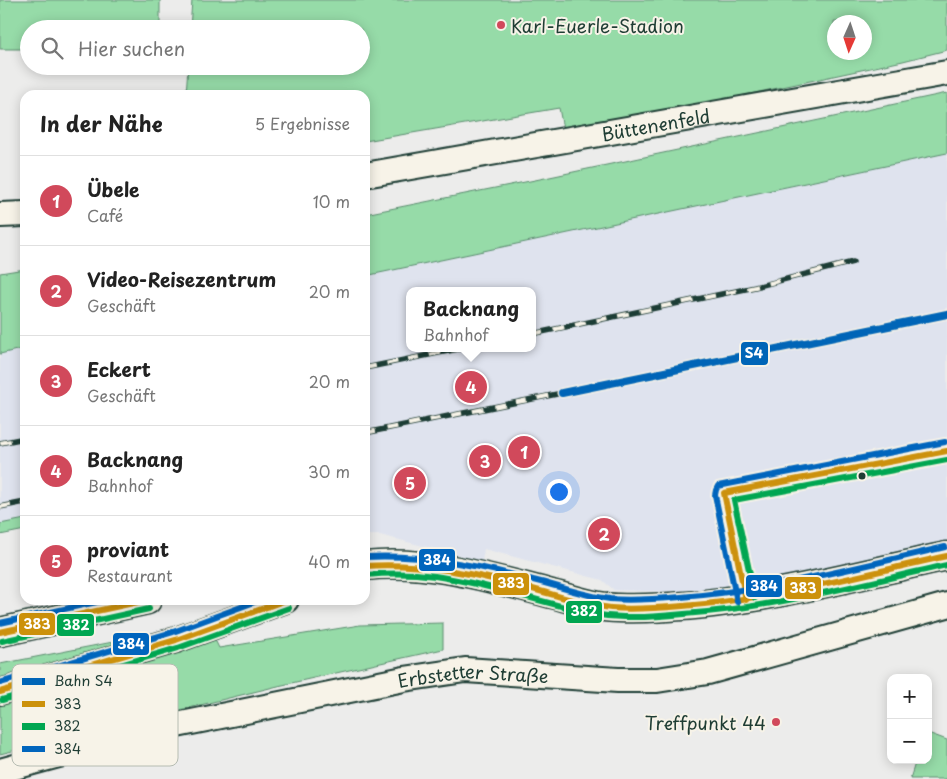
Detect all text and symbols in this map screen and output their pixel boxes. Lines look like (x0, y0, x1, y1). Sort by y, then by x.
place label: Karl-Euerle-Stadion (511, 12, 684, 39)
north arrow (827, 15, 872, 60)
marker: Karl-Euerle-Stadion (495, 19, 507, 31)
search box (20, 20, 370, 75)
icon: search (38, 34, 66, 62)
text: Hier suchen (78, 34, 185, 62)
street label: Büttenenfeld (599, 101, 712, 147)
text: In der Nähe (40, 107, 162, 139)
text: 5 Ergebnisse (255, 111, 350, 135)
text: Übele (87, 175, 140, 203)
text: 1 (52, 189, 60, 213)
text: 10 m (313, 189, 350, 213)
text: Café (87, 203, 123, 227)
text: Video-Reisezentrum (87, 265, 276, 293)
text: 2 (50, 279, 62, 303)
text: 20 m (309, 279, 350, 303)
popup (406, 287, 536, 352)
text: Geschäft (87, 293, 156, 317)
text: Backnang (423, 294, 519, 322)
text: Bahnhof (423, 322, 489, 346)
line badge: S4 (740, 341, 769, 366)
text: S4 (745, 342, 764, 363)
text: Eckert (87, 355, 151, 383)
pin: 4 (455, 368, 487, 406)
text: 3 (51, 369, 61, 393)
text: 20 m (309, 369, 350, 393)
text: Geschäft (87, 383, 156, 407)
pin: 1 (508, 433, 540, 471)
pin: 3 (469, 442, 501, 480)
text: Backnang (87, 445, 183, 473)
text: 4 (51, 459, 61, 483)
text: 30 m (308, 459, 350, 483)
pin: 5 (394, 464, 426, 502)
unlabelled marker (857, 471, 867, 481)
text: Bahnhof (87, 473, 153, 497)
your location (546, 479, 572, 505)
pin: 2 (588, 515, 620, 553)
text: proviant (87, 535, 169, 563)
line badge: 384 (418, 548, 456, 572)
text: 5 (51, 549, 61, 573)
text: 40 m (308, 549, 350, 573)
text: 384 (423, 549, 451, 570)
text: Restaurant (87, 563, 173, 587)
line badge: 383 (492, 572, 530, 596)
text: 383 (497, 572, 525, 593)
line badge: 384 (745, 574, 783, 598)
text: 384 (750, 575, 778, 596)
line badge: 383 (784, 576, 822, 600)
text: 383 (789, 577, 817, 598)
line badge: 382 (565, 600, 603, 624)
text: 382 (571, 600, 597, 621)
line badge: 383 (18, 612, 56, 636)
text: 383 (23, 613, 51, 634)
line badge: 382 (56, 613, 95, 637)
text: 382 (63, 614, 89, 635)
line badge: 384 (112, 632, 150, 656)
text: 384 (117, 633, 145, 654)
street label: Erbstetter Straße (395, 657, 549, 694)
legend (12, 664, 178, 766)
text: Bahn S4 (54, 670, 113, 691)
map controls (887, 674, 932, 764)
button: + (887, 674, 932, 719)
text: 383 (54, 693, 81, 714)
place label: Treffpunkt 44 (645, 709, 766, 736)
text: 382 (54, 715, 81, 736)
marker: Treffpunkt 44 (770, 716, 782, 728)
button: − (887, 719, 932, 764)
text: 384 (54, 738, 81, 759)

